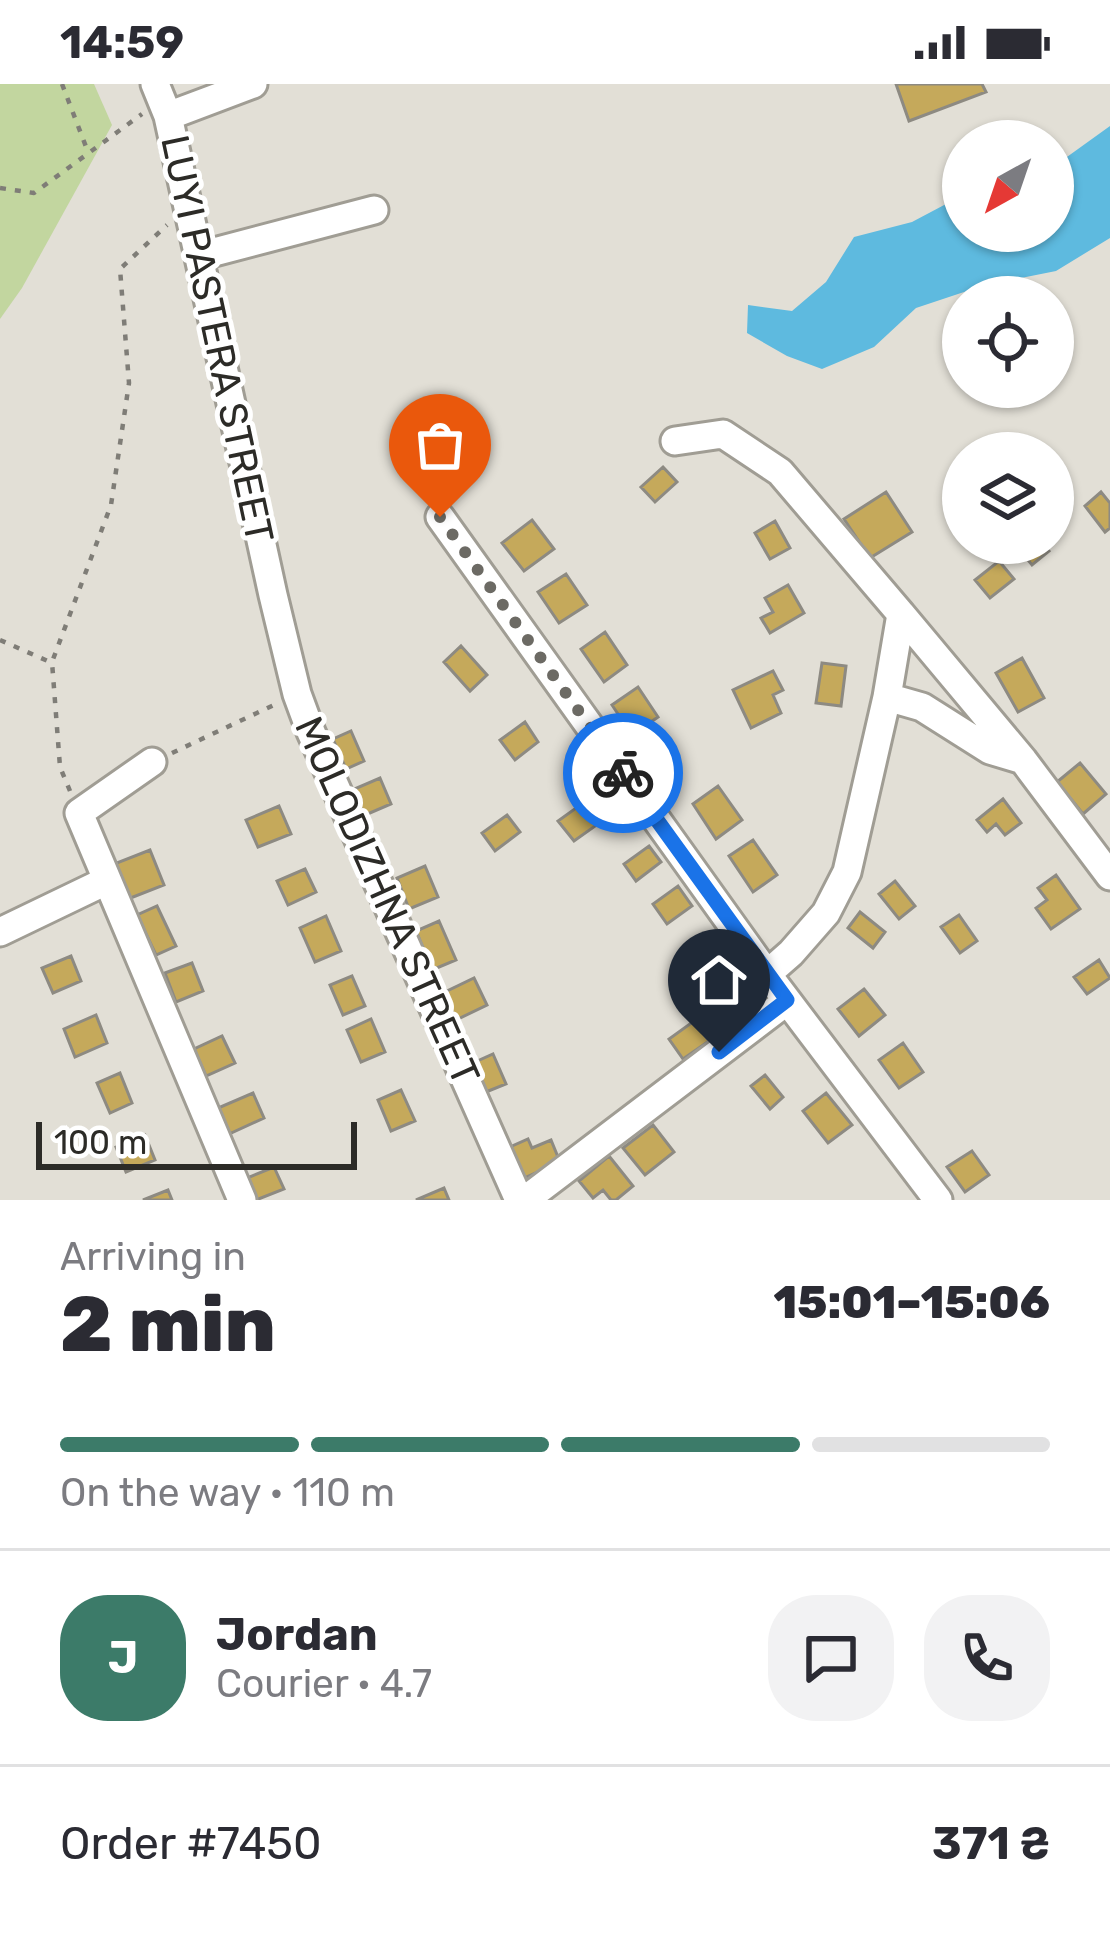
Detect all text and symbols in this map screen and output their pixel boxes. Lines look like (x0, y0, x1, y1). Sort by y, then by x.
text: 14:59 (60, 16, 184, 69)
north arrow (942, 120, 1074, 252)
map controls (942, 120, 1074, 564)
street label: LUYI PASTERA STREET (151, 131, 283, 547)
button: locate (942, 276, 1074, 408)
pin (389, 394, 491, 517)
icon: bag (407, 412, 473, 478)
button: layers (942, 432, 1074, 564)
street label: MOLODIZHNA STREET (285, 710, 489, 1092)
courier (563, 713, 683, 833)
icon: bike (590, 740, 656, 806)
pin (668, 929, 770, 1052)
icon: home (686, 947, 752, 1013)
scale bar (36, 1116, 357, 1169)
text: 100 m (54, 1123, 147, 1162)
text: Arriving in (60, 1234, 246, 1280)
text: 15:01–15:06 (774, 1276, 1050, 1329)
text: 2 min (60, 1278, 276, 1371)
text: On the way · 110 m (60, 1470, 395, 1516)
button: chat (768, 1595, 894, 1721)
button: phone (924, 1595, 1050, 1721)
text: Jordan (216, 1608, 378, 1661)
text: J (108, 1631, 138, 1684)
text: Courier · 4.7 (216, 1661, 432, 1707)
text: Order #7450 (60, 1817, 322, 1870)
text: 371 ₴ (932, 1817, 1050, 1870)

